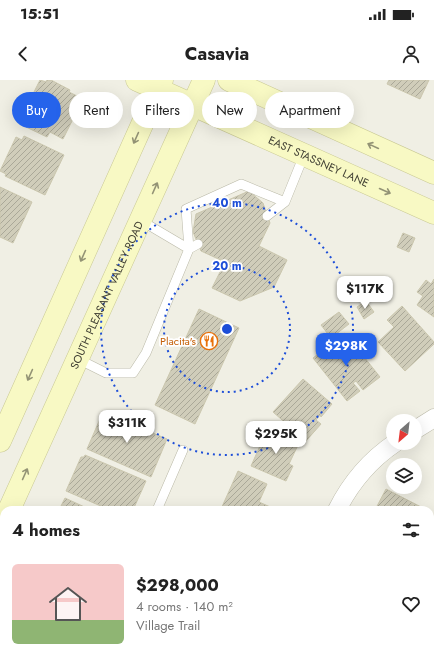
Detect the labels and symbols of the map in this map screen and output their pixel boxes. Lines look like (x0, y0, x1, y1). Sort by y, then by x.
one-way arrow (132, 131, 139, 143)
street label: EAST STASSNEY LANE (266, 132, 371, 191)
one-way arrow (367, 141, 379, 149)
one-way arrow (152, 182, 159, 194)
one-way arrow (379, 188, 391, 195)
text: 40 m (212, 194, 242, 212)
street label: SOUTH PLEASANT VALLEY ROAD (66, 218, 147, 372)
one-way arrow (79, 250, 86, 262)
text: 20 m (212, 257, 242, 275)
pin: $117K (337, 276, 393, 310)
centre of rings (220, 322, 234, 336)
restaurant icon: Placita's (199, 331, 219, 351)
place label: Placita's (160, 333, 197, 349)
pin: $298K (318, 333, 374, 367)
one-way arrow (26, 369, 33, 381)
pin: $311K (99, 410, 155, 444)
north arrow (386, 414, 422, 450)
pin: $295K (248, 421, 304, 455)
one-way arrow (22, 469, 30, 481)

